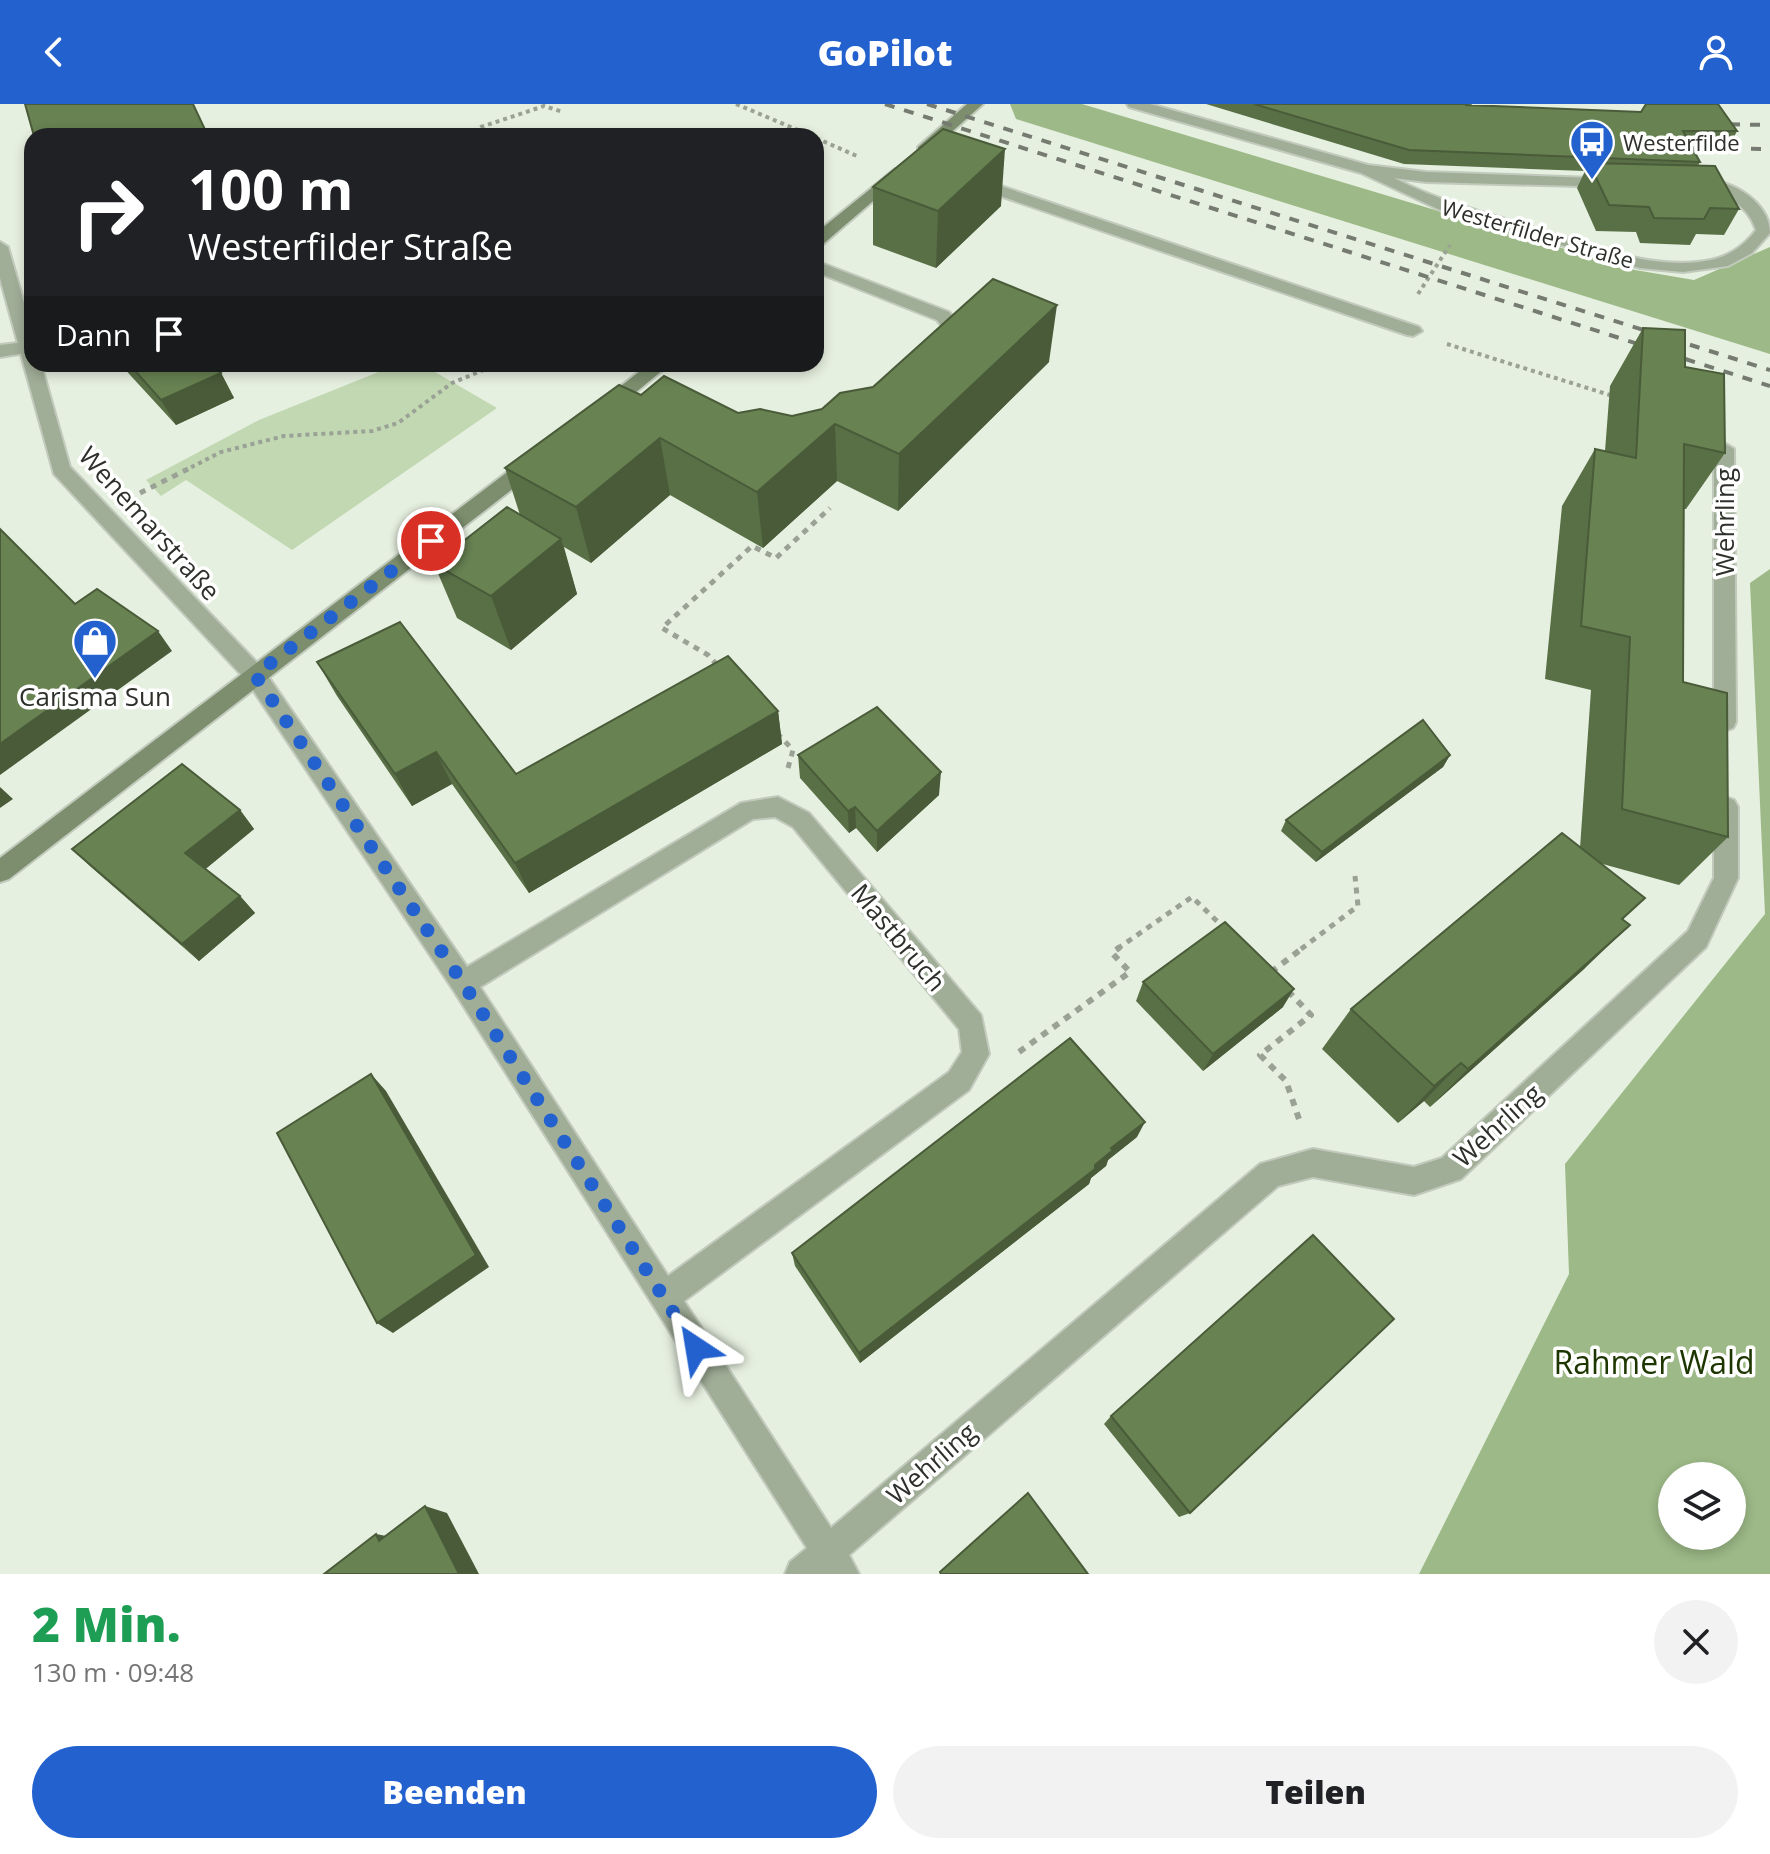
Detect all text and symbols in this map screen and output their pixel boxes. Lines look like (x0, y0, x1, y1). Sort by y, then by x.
text: GoPilot (817, 28, 953, 77)
icon: back (32, 30, 76, 74)
icon: person (1694, 30, 1738, 74)
bus stop icon: Westerfilde (1568, 118, 1616, 181)
place label: Westerfilde (1623, 127, 1740, 157)
text: 100 m (188, 150, 354, 226)
icon: right (56, 160, 160, 264)
street label: Westerfilder Straße (1438, 191, 1638, 275)
text: Westerfilder Straße (188, 222, 513, 271)
icon: arrive (147, 312, 191, 356)
text: Dann (56, 314, 131, 355)
street label: Wenemarstraße (71, 438, 229, 608)
street label: Wehrling (1706, 468, 1742, 576)
pin (397, 507, 465, 575)
icon: arrive (409, 519, 453, 563)
shop icon: Carisma Sun (71, 617, 119, 680)
place label: Carisma Sun (19, 678, 171, 714)
street label: Mastbruch (843, 875, 955, 999)
street label: Wehrling (1445, 1075, 1549, 1175)
position arrow (654, 1306, 738, 1390)
park label: Rahmer Wald (1553, 1340, 1755, 1383)
street label: Wehrling (878, 1414, 984, 1512)
map controls (1658, 1462, 1746, 1550)
button: layers (1658, 1462, 1746, 1550)
text: 2 Min. (32, 1591, 181, 1656)
button: close (1654, 1600, 1738, 1684)
text: 130 m · 09:48 (32, 1654, 194, 1690)
button: Beenden (32, 1746, 877, 1838)
button: Teilen (893, 1746, 1738, 1838)

